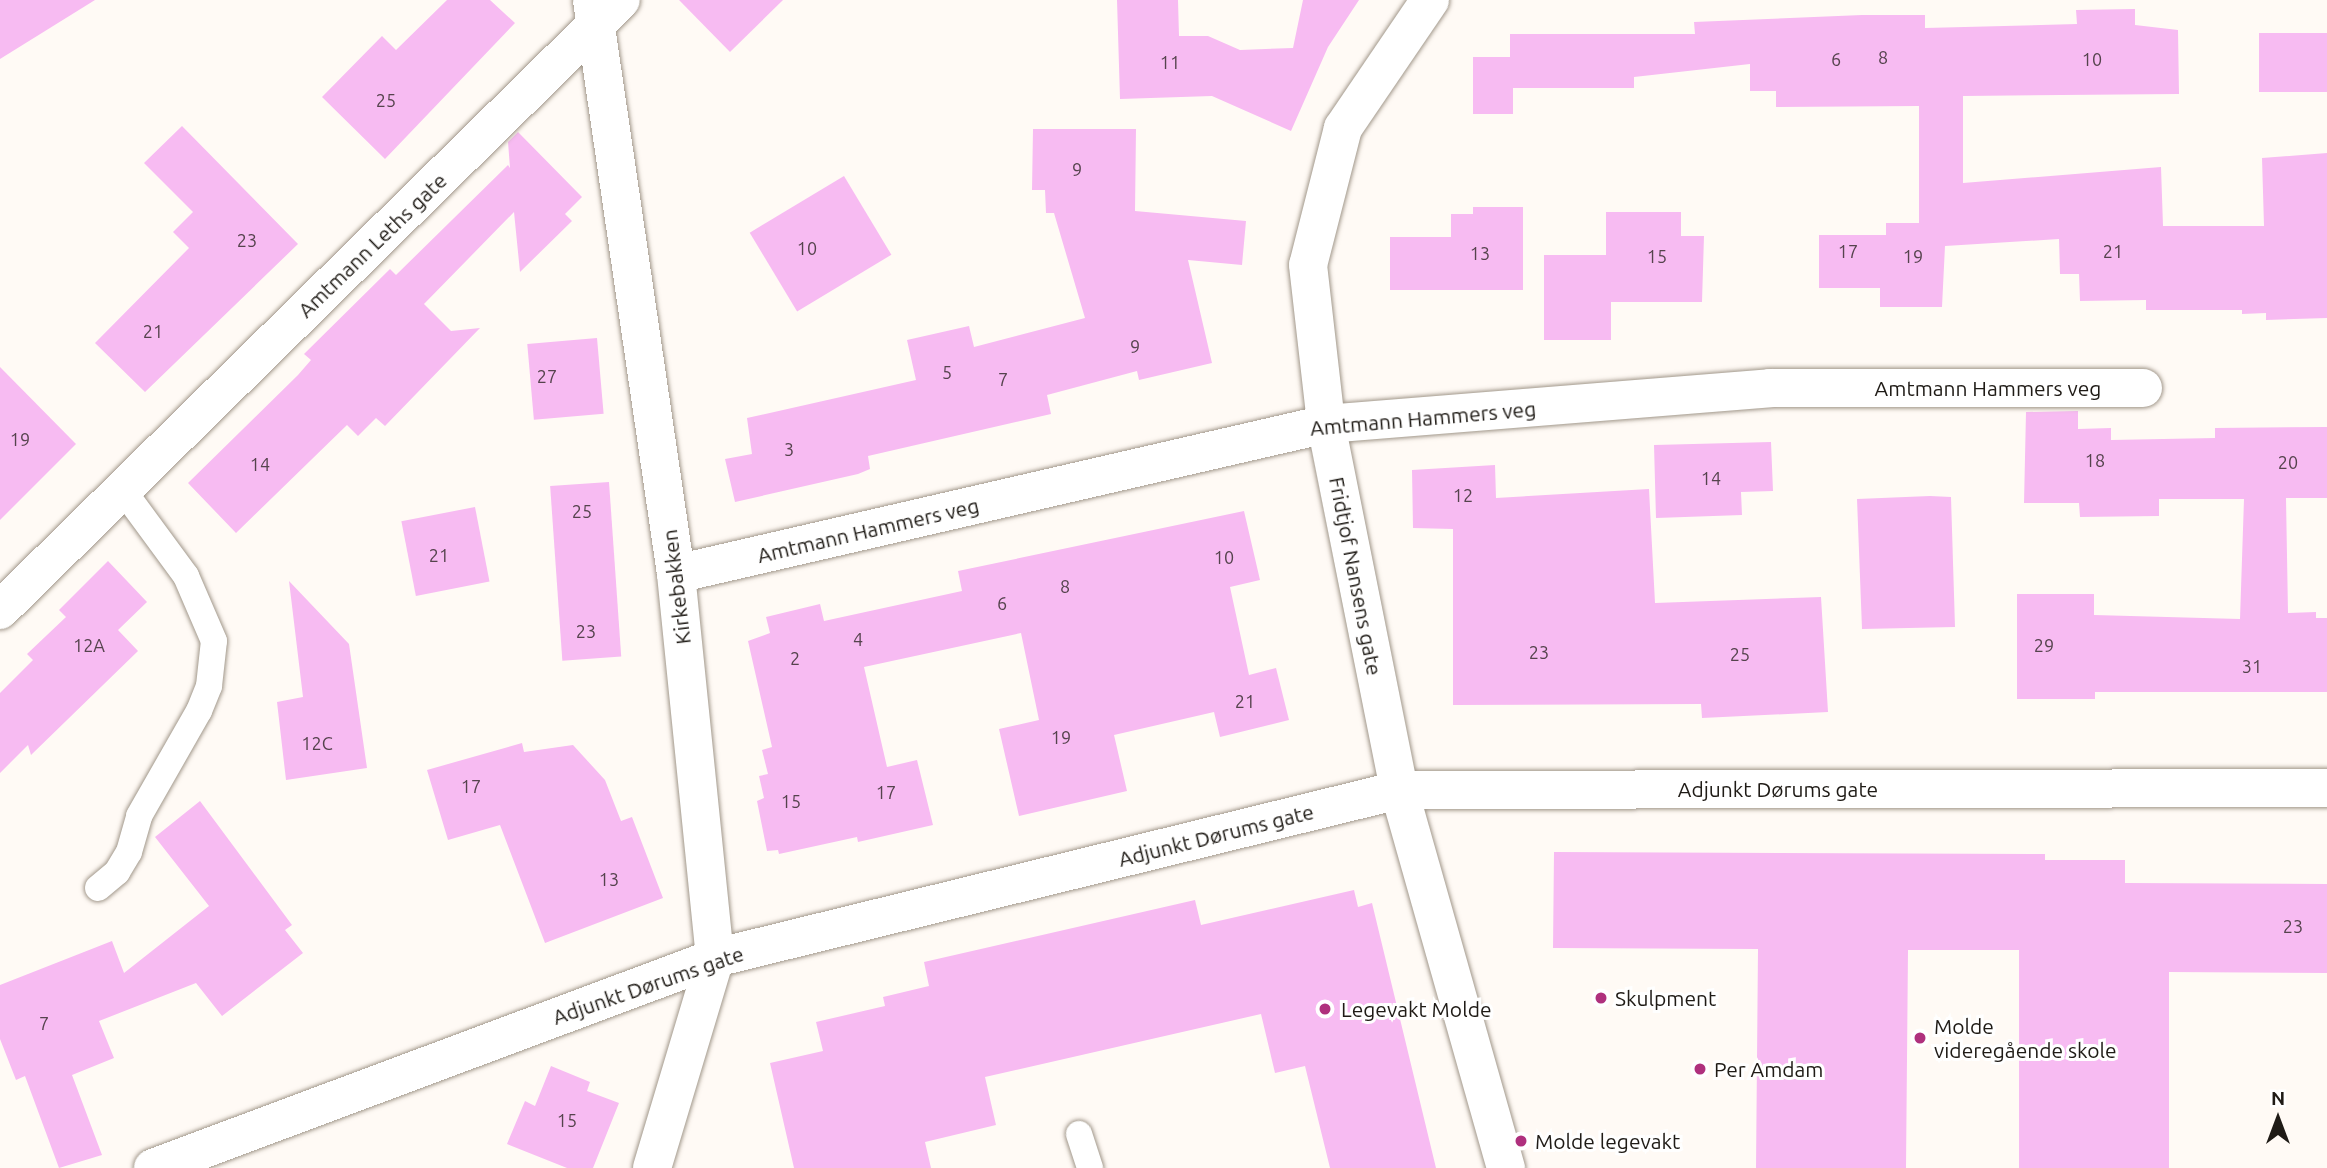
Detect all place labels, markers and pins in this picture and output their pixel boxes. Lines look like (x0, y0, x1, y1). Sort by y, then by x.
place label: Skulpment (1615, 985, 1716, 1011)
marker: Skulpment (1593, 990, 1609, 1006)
place label: Legevakt Molde (1341, 996, 1492, 1022)
marker: Legevakt Molde (1315, 999, 1335, 1019)
place label: Molde videregående skole (1934, 1013, 2117, 1063)
marker: Molde videregående skole (1912, 1030, 1928, 1046)
place label: Per Amdam (1714, 1056, 1823, 1082)
marker: Per Amdam (1692, 1061, 1708, 1077)
place label: Molde legevakt (1535, 1128, 1680, 1154)
marker: Molde legevakt (1513, 1133, 1529, 1149)

